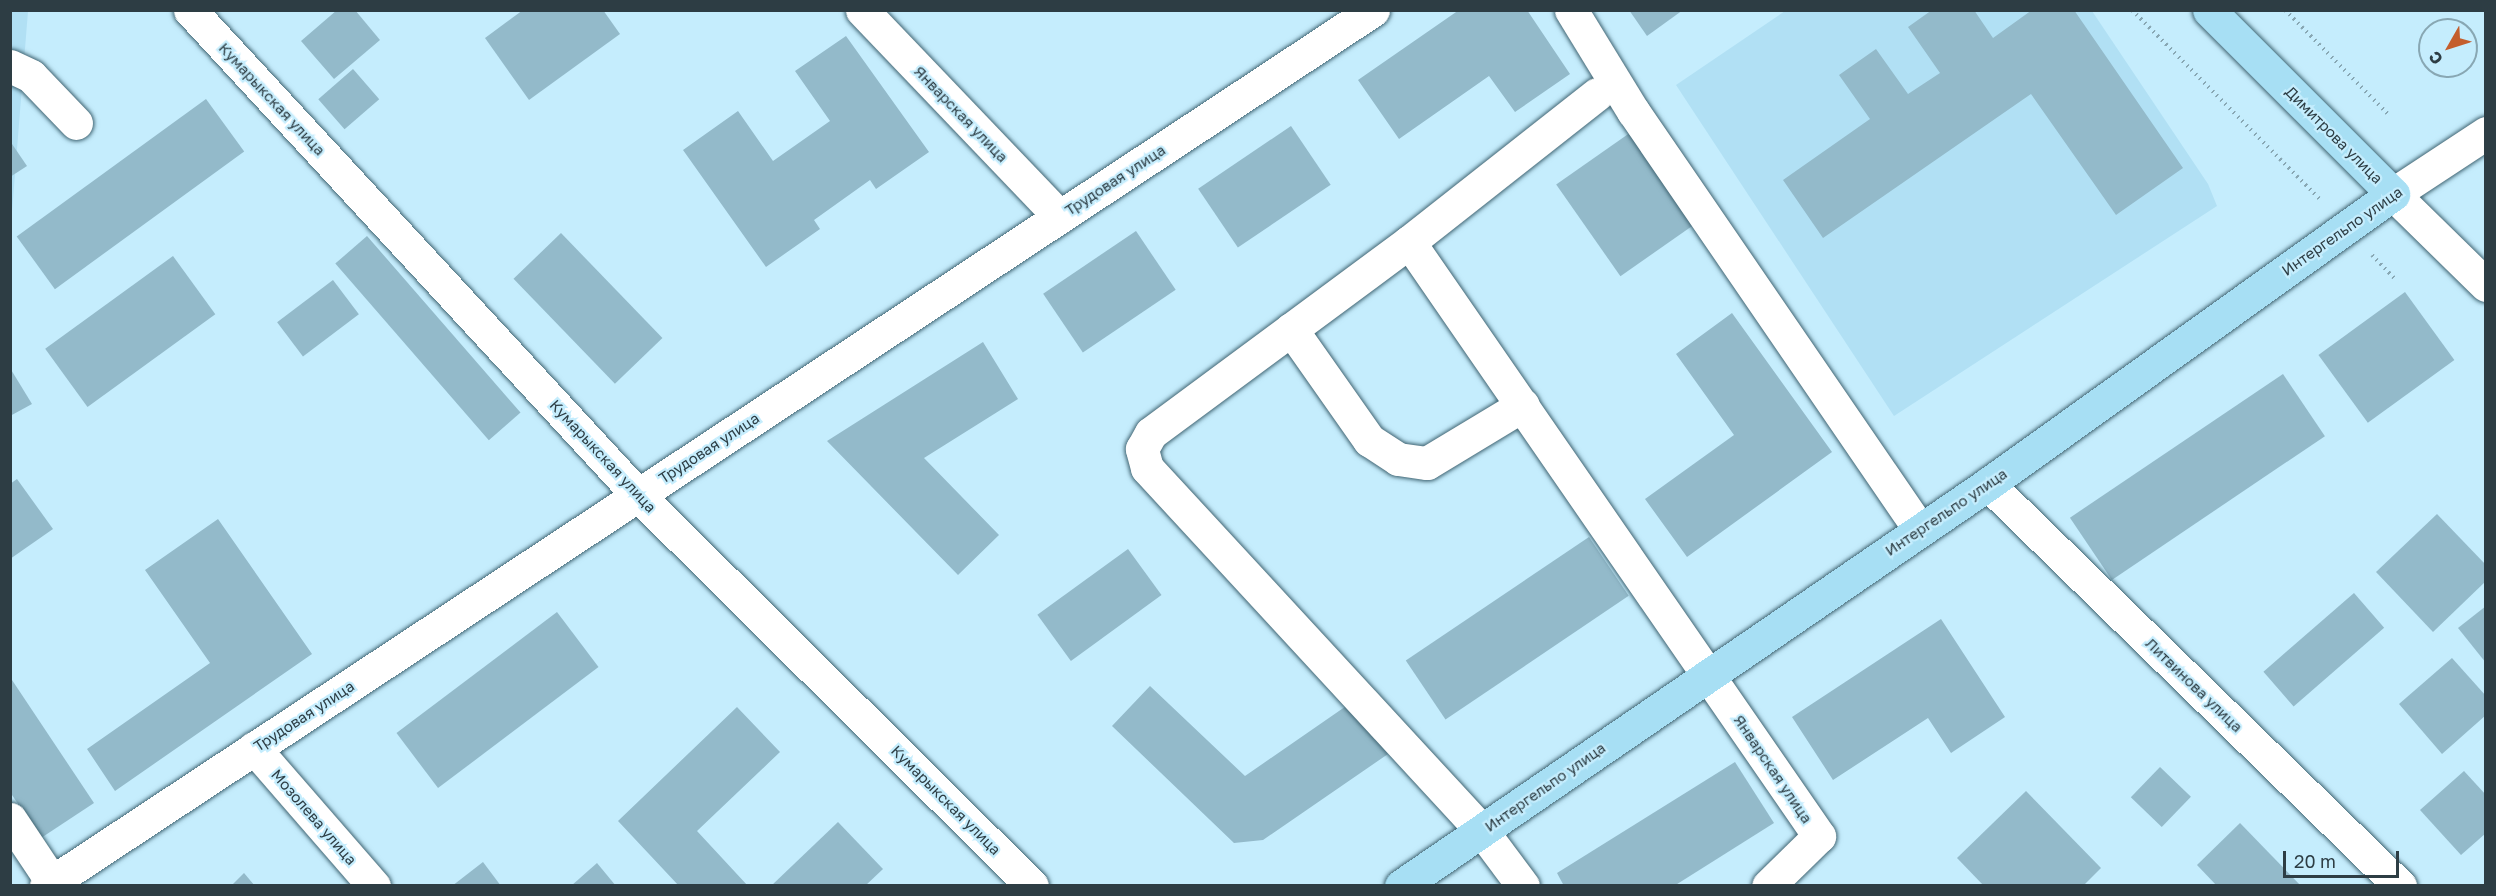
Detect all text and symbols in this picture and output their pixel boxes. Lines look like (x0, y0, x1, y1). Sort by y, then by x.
north arrow (2418, 18, 2478, 78)
street label: Кумарыкская улица (215, 39, 329, 159)
text: С (2424, 47, 2447, 69)
street label: Январская улица (910, 62, 1012, 166)
street label: Димитрова улица (2282, 83, 2386, 187)
street label: Трудовая улица (1061, 141, 1169, 219)
street label: Интергельпо улица (2278, 183, 2406, 279)
street label: Кумарыкская улица (546, 396, 660, 516)
street label: Трудовая улица (655, 409, 763, 487)
street label: Интергельпо улица (1882, 464, 2010, 560)
street label: Литвинова улица (2142, 634, 2246, 736)
street label: Трудовая улица (250, 677, 358, 755)
street label: Январская улица (1730, 711, 1816, 827)
street label: Интергельпо улица (1481, 739, 1609, 835)
street label: Кумарыкская улица (888, 742, 1004, 858)
street label: Мозолева улица (268, 766, 360, 868)
scale bar (2286, 839, 2402, 877)
text: 20 m (2294, 850, 2336, 872)

